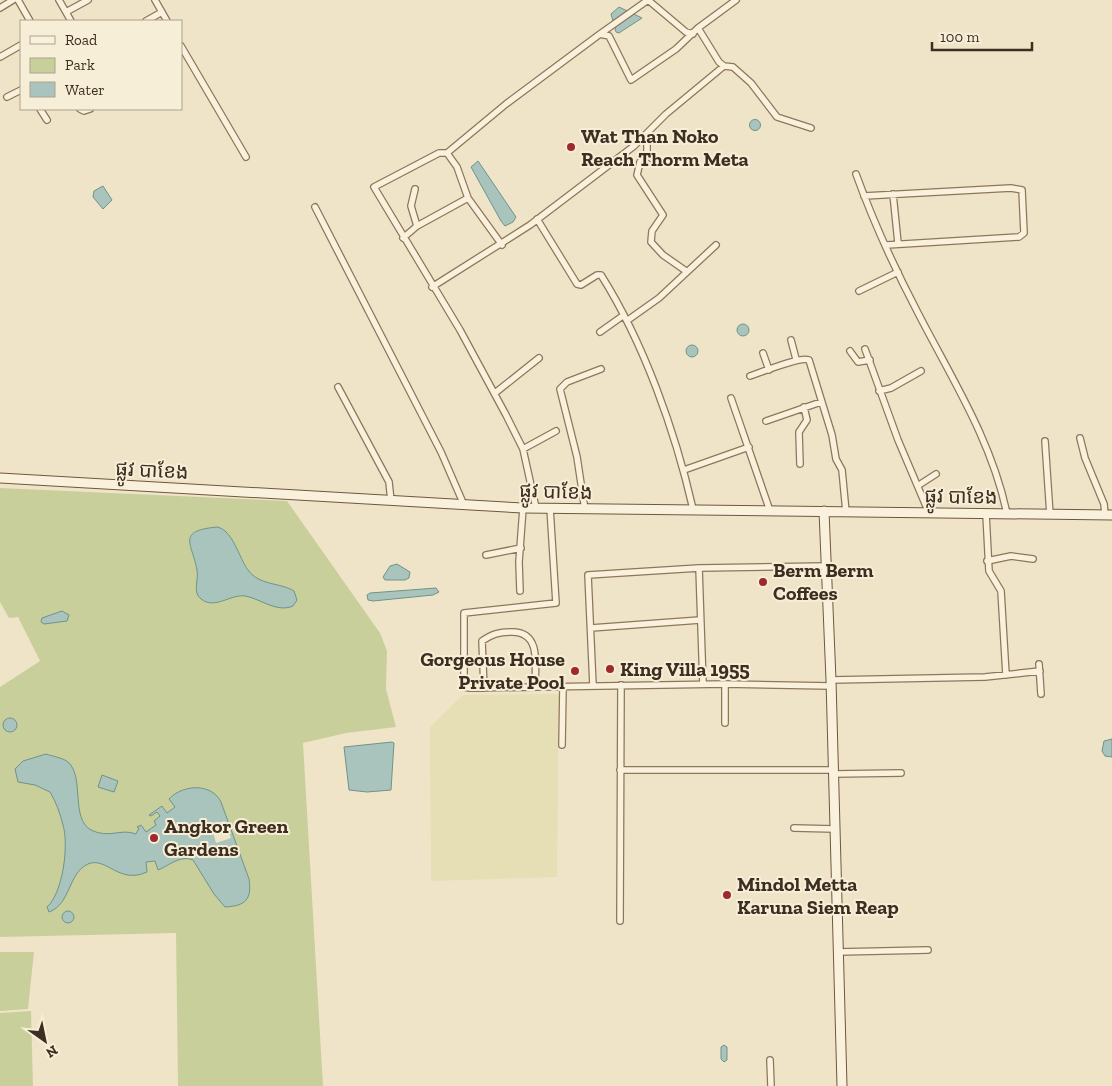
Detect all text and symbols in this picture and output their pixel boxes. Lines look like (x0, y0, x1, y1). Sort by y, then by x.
legend (20, 20, 182, 110)
scale bar (932, 20, 1032, 52)
text: 100 m (940, 28, 979, 46)
text: Road (65, 31, 98, 49)
text: Park (65, 56, 95, 74)
text: Water (65, 81, 105, 99)
place label: Wat Than Noko Reach Thorm Meta (581, 124, 749, 171)
marker: Wat Than Noko Reach Thorm Meta (565, 141, 577, 153)
street label: ផ្លូវ បាខែង (114, 456, 189, 491)
street label: ផ្លូវ បាខែង (519, 478, 593, 511)
street label: ផ្លូវ បាខែង (924, 483, 998, 516)
place label: Berm Berm Coffees (773, 558, 874, 605)
marker: Berm Berm Coffees (757, 576, 769, 588)
place label: Gorgeous House Private Pool (420, 647, 565, 694)
place label: King Villa 1955 (620, 657, 750, 681)
marker: King Villa 1955 (604, 663, 616, 675)
marker: Gorgeous House Private Pool (569, 665, 581, 677)
place label: Angkor Green Gardens (164, 814, 288, 861)
marker: Angkor Green Gardens (148, 832, 160, 844)
place label: Mindol Metta Karuna Siem Reap (737, 872, 899, 919)
marker: Mindol Metta Karuna Siem Reap (721, 889, 733, 901)
north arrow (20, 1016, 70, 1066)
text: N (42, 1041, 61, 1062)

